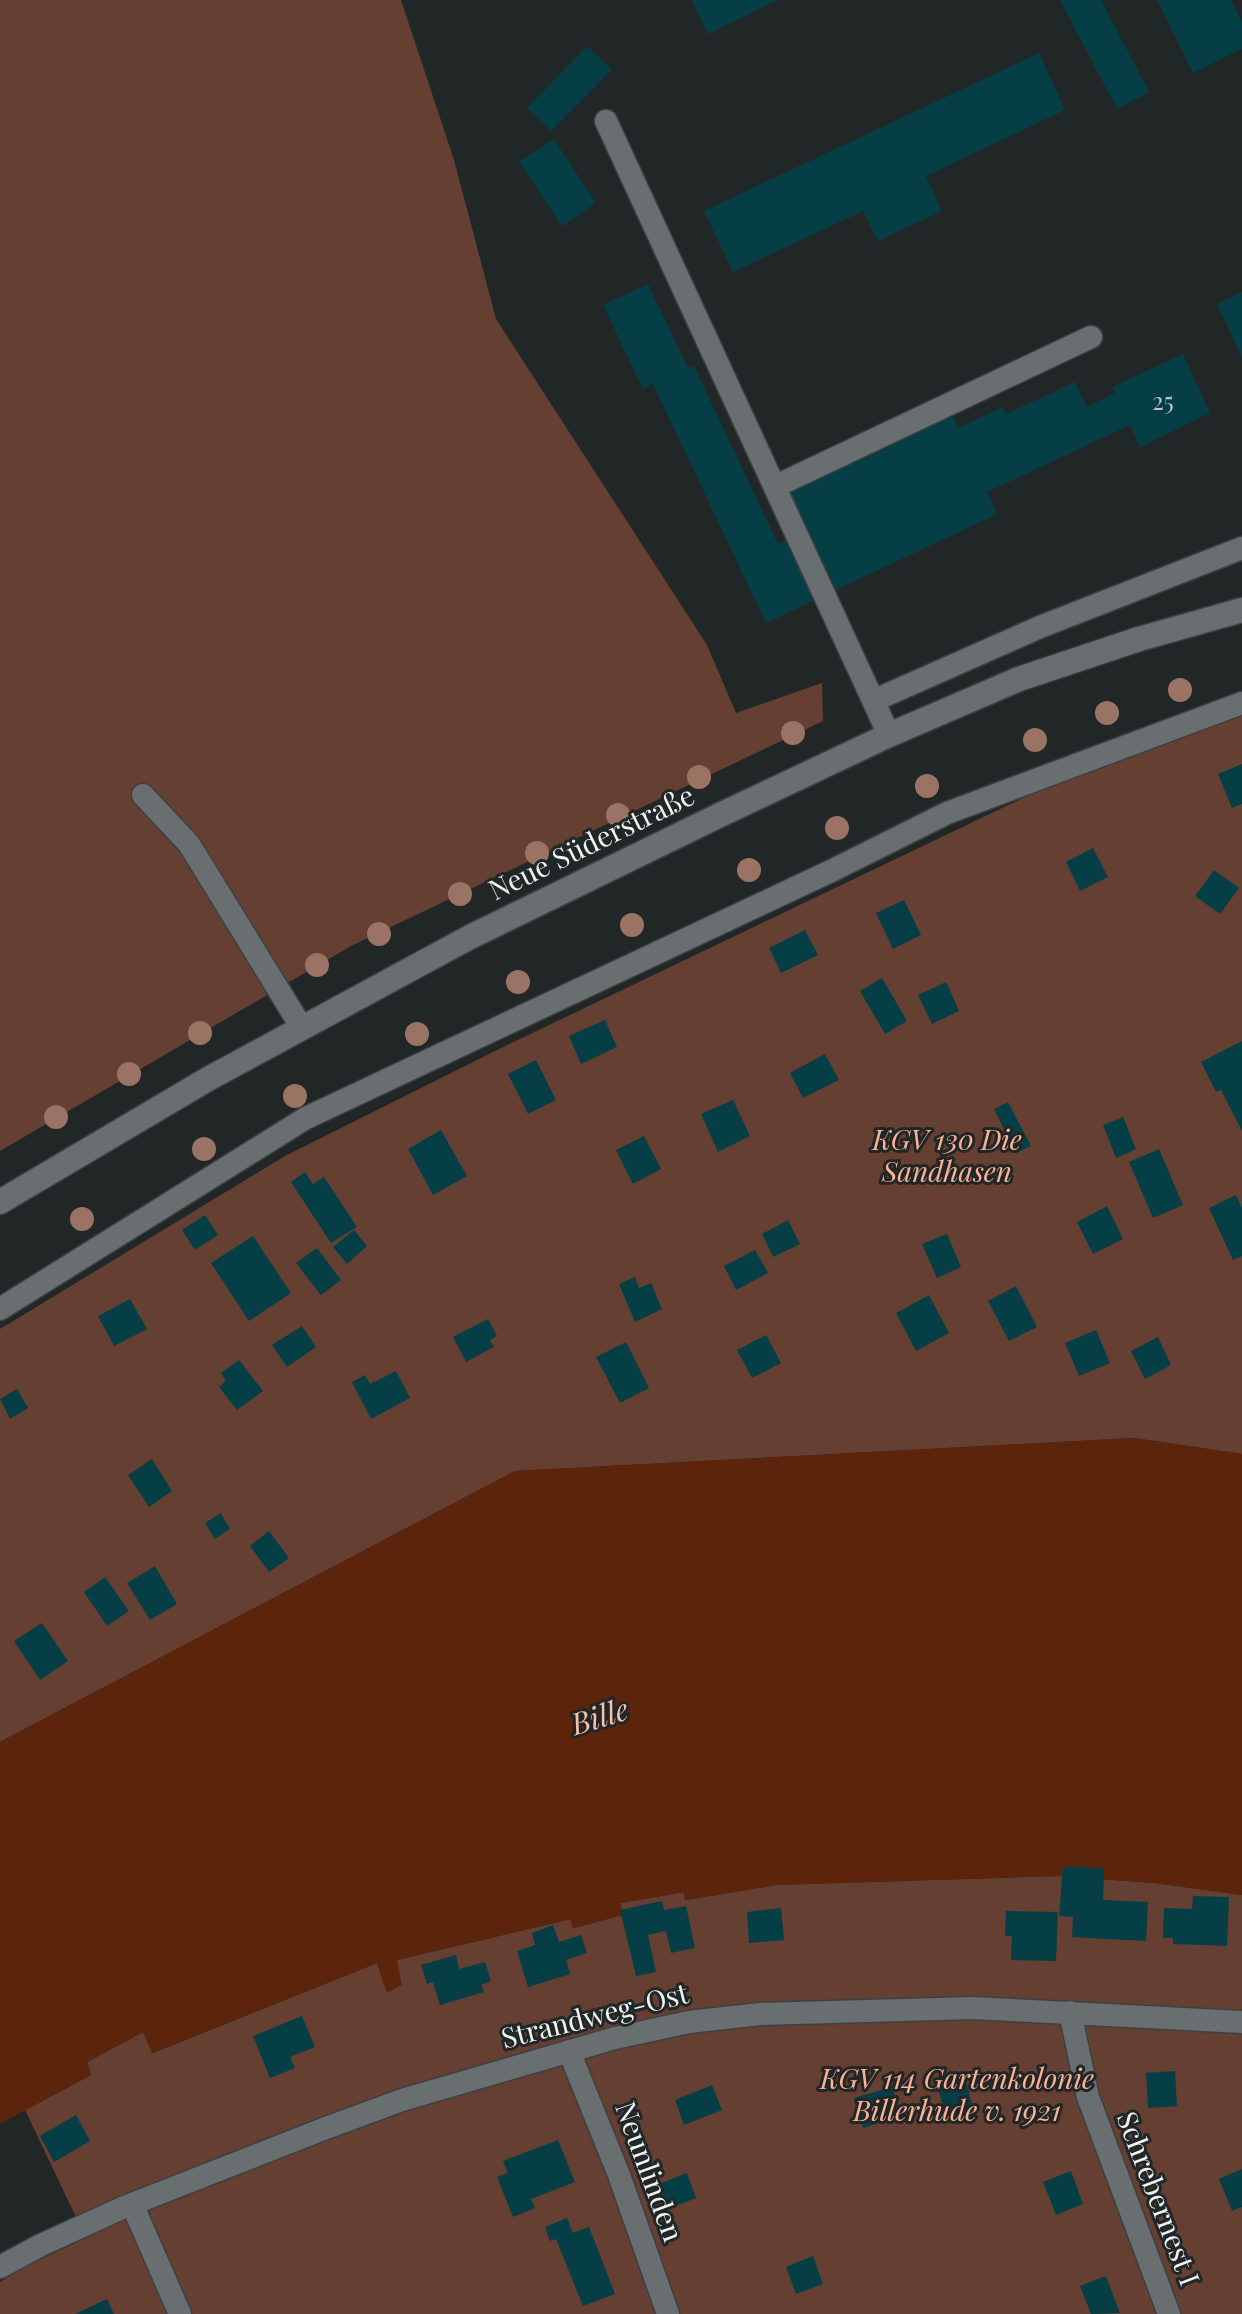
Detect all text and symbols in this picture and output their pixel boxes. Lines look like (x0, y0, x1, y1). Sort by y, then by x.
house number: 25 (1152, 389, 1174, 417)
street label: Neue Süderstraße (484, 780, 700, 908)
park label: KGV 130 Die Sandhasen (872, 1124, 1022, 1190)
water label: Bille (567, 1692, 633, 1744)
street label: Strandweg-Ost (498, 1978, 692, 2056)
park label: KGV 114 Gartenkolonie Billerhude v. 1921 (820, 2063, 1094, 2129)
street label: Neunlinden (607, 2097, 689, 2247)
street label: Schrebernest I (1108, 2107, 1206, 2291)

